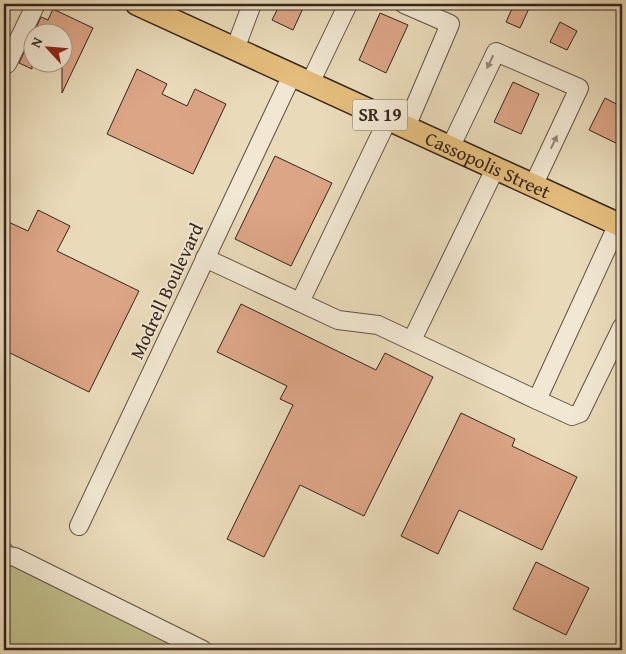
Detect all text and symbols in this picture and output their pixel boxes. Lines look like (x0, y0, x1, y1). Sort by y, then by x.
north arrow (22, 22, 72, 72)
text: N (25, 33, 48, 51)
one-way arrow (486, 55, 495, 70)
road number: SR 19 (352, 100, 408, 130)
street label: Cassopolis Street (421, 124, 555, 206)
one-way arrow (550, 135, 558, 149)
street label: Modrell Boulevard (122, 217, 210, 364)

